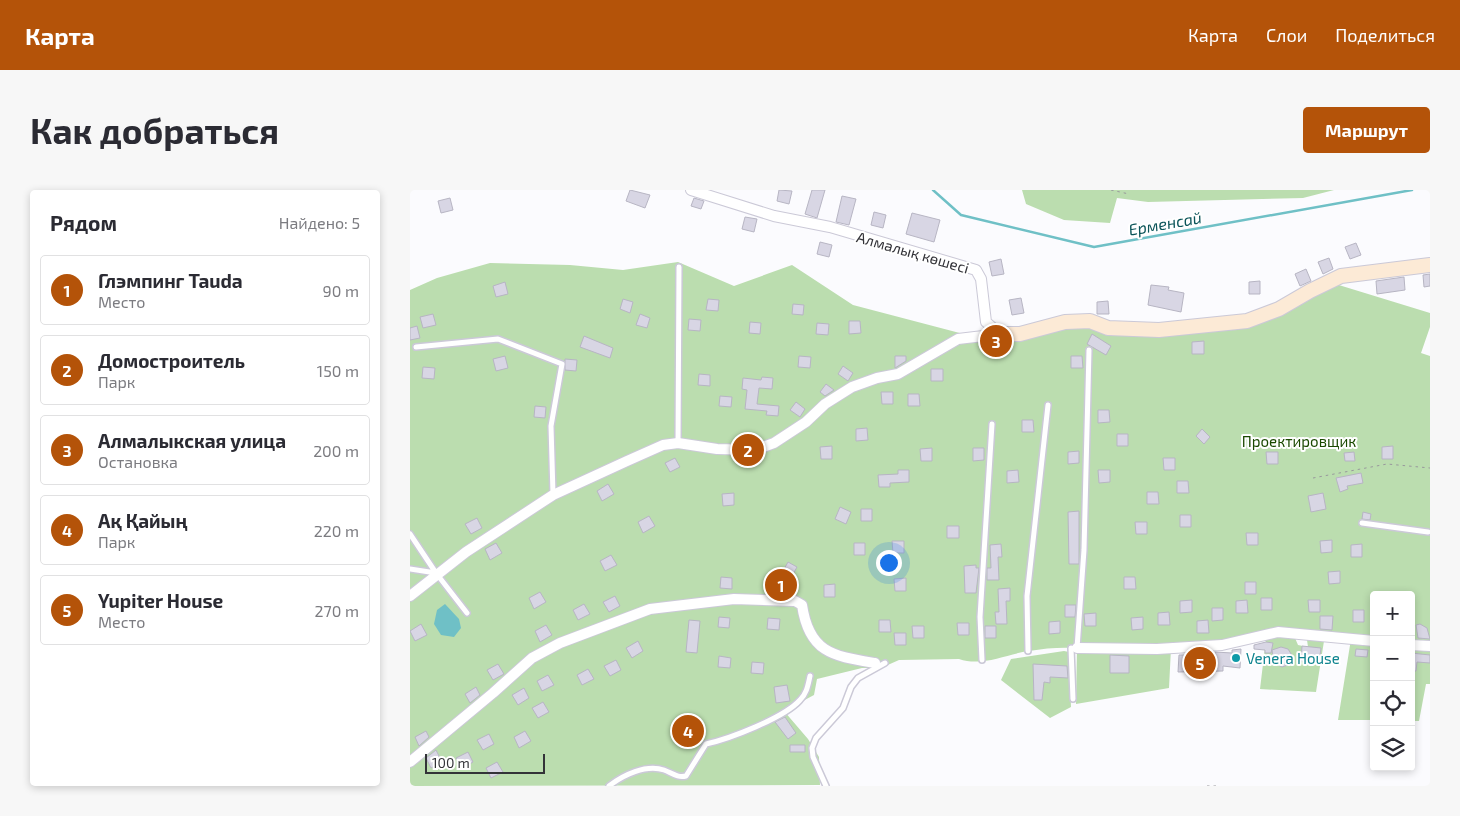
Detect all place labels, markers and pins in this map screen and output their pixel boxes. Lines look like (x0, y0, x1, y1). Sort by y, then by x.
pin: 3 (980, 322, 1012, 360)
pin: 2 (732, 431, 764, 469)
pin: 1 (765, 566, 797, 604)
pin: 5 (1184, 644, 1216, 682)
place label: Venera House (1246, 649, 1340, 667)
marker: Venera House (1230, 652, 1242, 664)
pin: 4 (672, 712, 704, 750)

